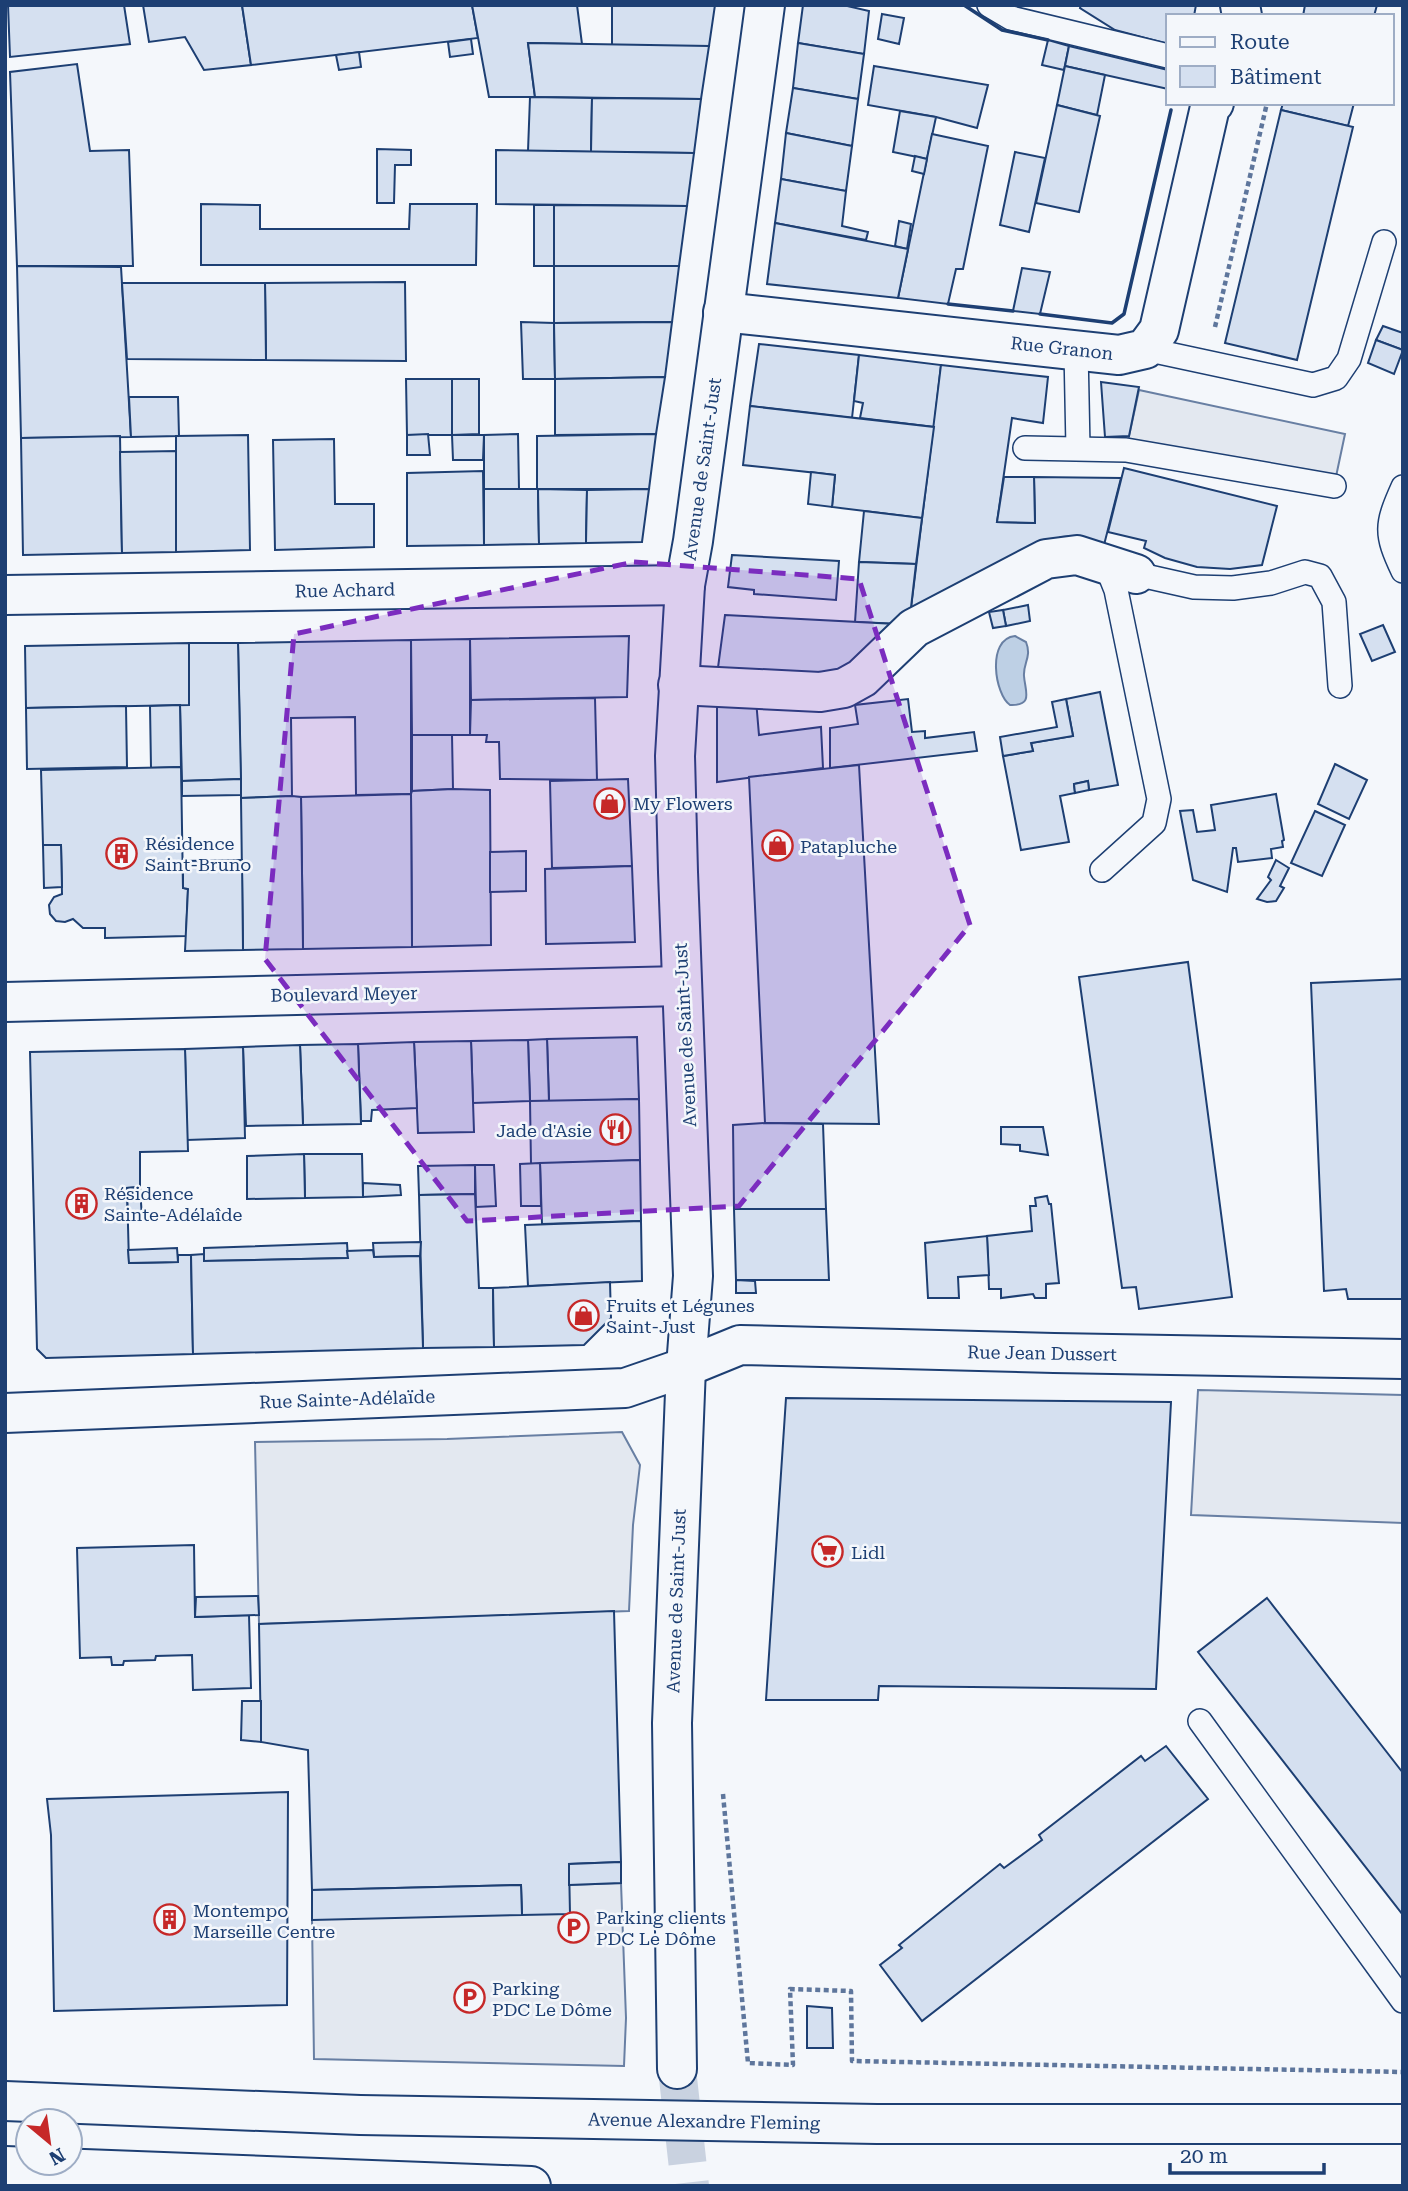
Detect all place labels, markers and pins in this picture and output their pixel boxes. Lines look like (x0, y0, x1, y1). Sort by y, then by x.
shop icon: My Flowers (593, 786, 627, 820)
place label: My Flowers (633, 793, 733, 814)
shop icon: Patapluche (760, 829, 794, 863)
place label: Résidence Saint-Bruno (145, 833, 251, 875)
building icon: Résidence Saint-Bruno (105, 836, 139, 870)
place label: Patapluche (800, 836, 897, 857)
restaurant icon: Jade d'Asie (598, 1113, 632, 1147)
place label: Jade d'Asie (496, 1120, 592, 1141)
place label: Résidence Sainte-Adélaîde (104, 1183, 242, 1225)
building icon: Résidence Sainte-Adélaîde (64, 1186, 98, 1220)
place label: Fruits et Légunes Saint-Just (606, 1295, 754, 1337)
shop icon: Fruits et Légunes Saint-Just (566, 1298, 600, 1332)
supermarket icon: Lidl (811, 1535, 845, 1569)
place label: Lidl (851, 1542, 885, 1563)
place label: Montempo Marseille Centre (193, 1900, 335, 1942)
building icon: Montempo Marseille Centre (153, 1903, 187, 1937)
place label: Parking clients PDC Le Dôme (596, 1907, 726, 1949)
parking icon: Parking clients PDC Le Dôme (556, 1910, 590, 1944)
place label: Parking PDC Le Dôme (492, 1978, 612, 2020)
parking icon: Parking PDC Le Dôme (452, 1981, 486, 2015)

